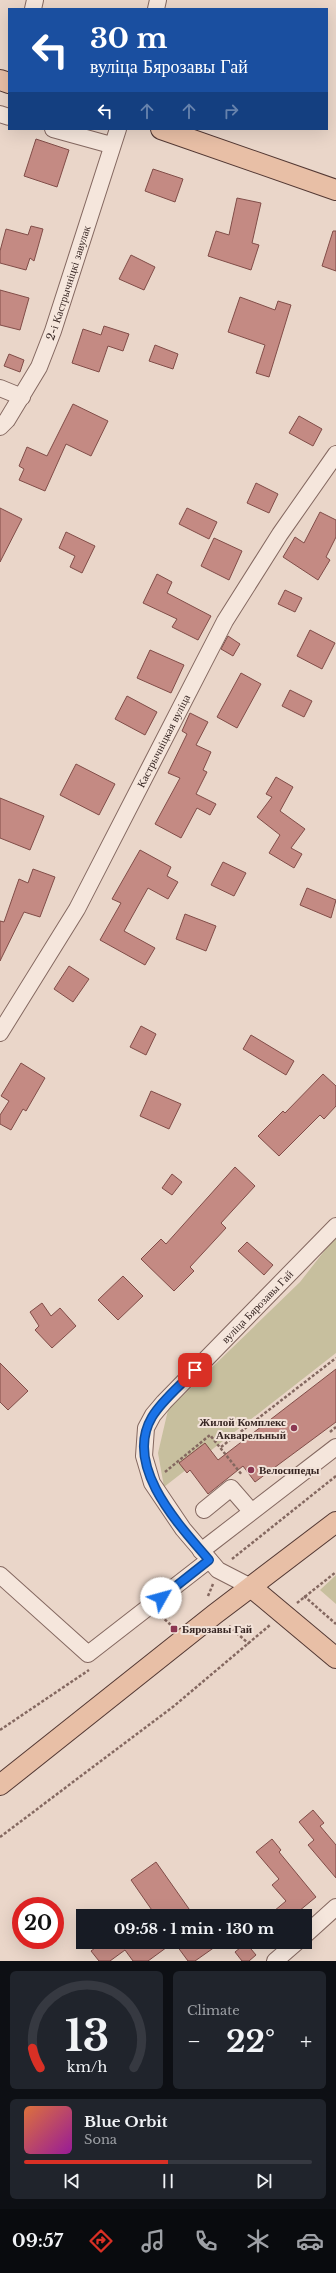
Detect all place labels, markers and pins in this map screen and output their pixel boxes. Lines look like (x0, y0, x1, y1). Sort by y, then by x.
pin (178, 1353, 212, 1387)
place label: Жилой Комплекс Акварельный (199, 1415, 287, 1442)
marker: Жилой Комплекс Акварельный (289, 1423, 299, 1433)
place label: Велосипеды (259, 1463, 320, 1477)
marker: Велосипеды (246, 1465, 256, 1475)
place label: Бярозавы Гай (182, 1622, 253, 1636)
marker: Бярозавы Гай (169, 1624, 179, 1634)

